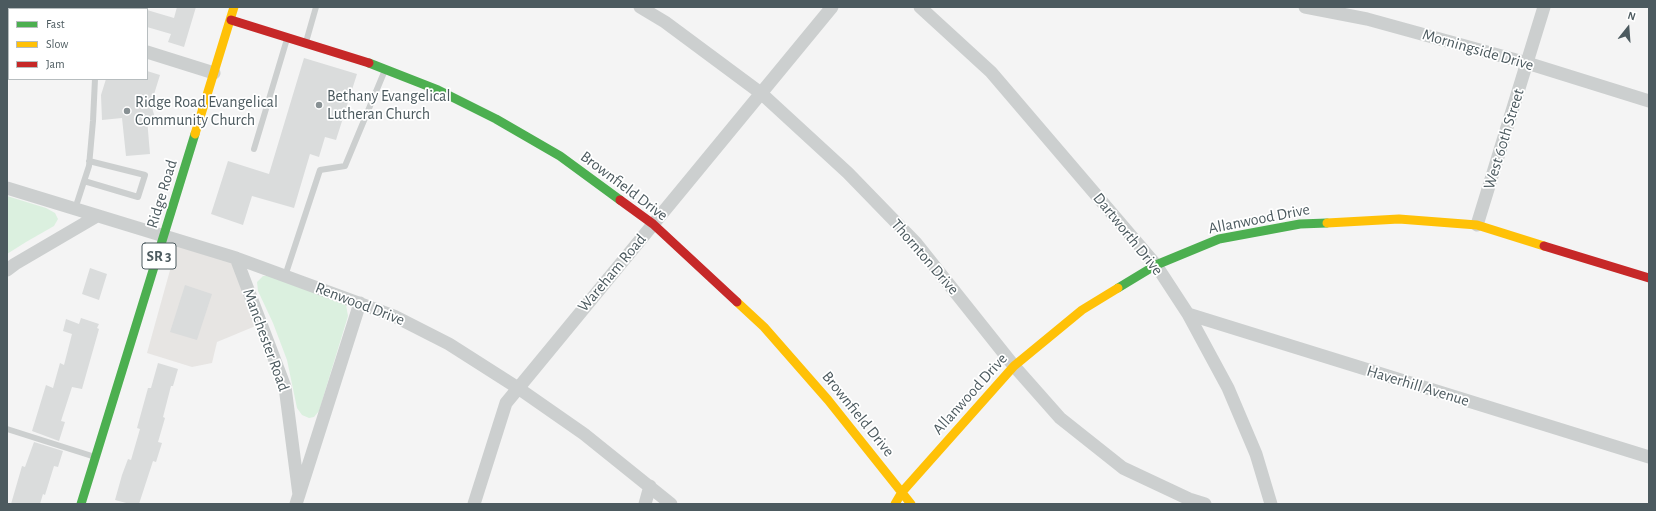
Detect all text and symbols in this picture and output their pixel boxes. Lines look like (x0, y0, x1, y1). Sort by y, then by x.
legend (8, 8, 148, 80)
north arrow (1608, 8, 1648, 48)
text: N (1626, 10, 1637, 22)
text: Fast (46, 18, 65, 30)
street label: Morningside Drive (1420, 25, 1536, 75)
text: Slow (46, 38, 68, 50)
text: Jam (46, 58, 65, 70)
place label: Bethany Evangelical Lutheran Church (327, 86, 450, 124)
street label: West 60th Street (1480, 86, 1528, 192)
place label: Ridge Road Evangelical Community Church (135, 92, 278, 130)
marker: Bethany Evangelical Lutheran Church (314, 100, 324, 110)
marker: Ridge Road Evangelical Community Church (122, 106, 132, 116)
street label: Brownfield Drive (576, 147, 672, 225)
street label: Ridge Road (142, 157, 182, 231)
street label: Dartworth Drive (1089, 189, 1167, 279)
street label: Allanwood Drive (1207, 200, 1311, 238)
street label: Thornton Drive (887, 215, 963, 299)
street label: Wareham Road (574, 230, 650, 316)
road number: SR 3 (142, 243, 176, 269)
street label: Renwood Drive (313, 278, 407, 330)
street label: Manchester Road (239, 286, 293, 394)
street label: Allanwood Drive (928, 349, 1012, 439)
street label: Haverhill Avenue (1364, 361, 1472, 411)
street label: Brownfield Drive (818, 367, 898, 461)

